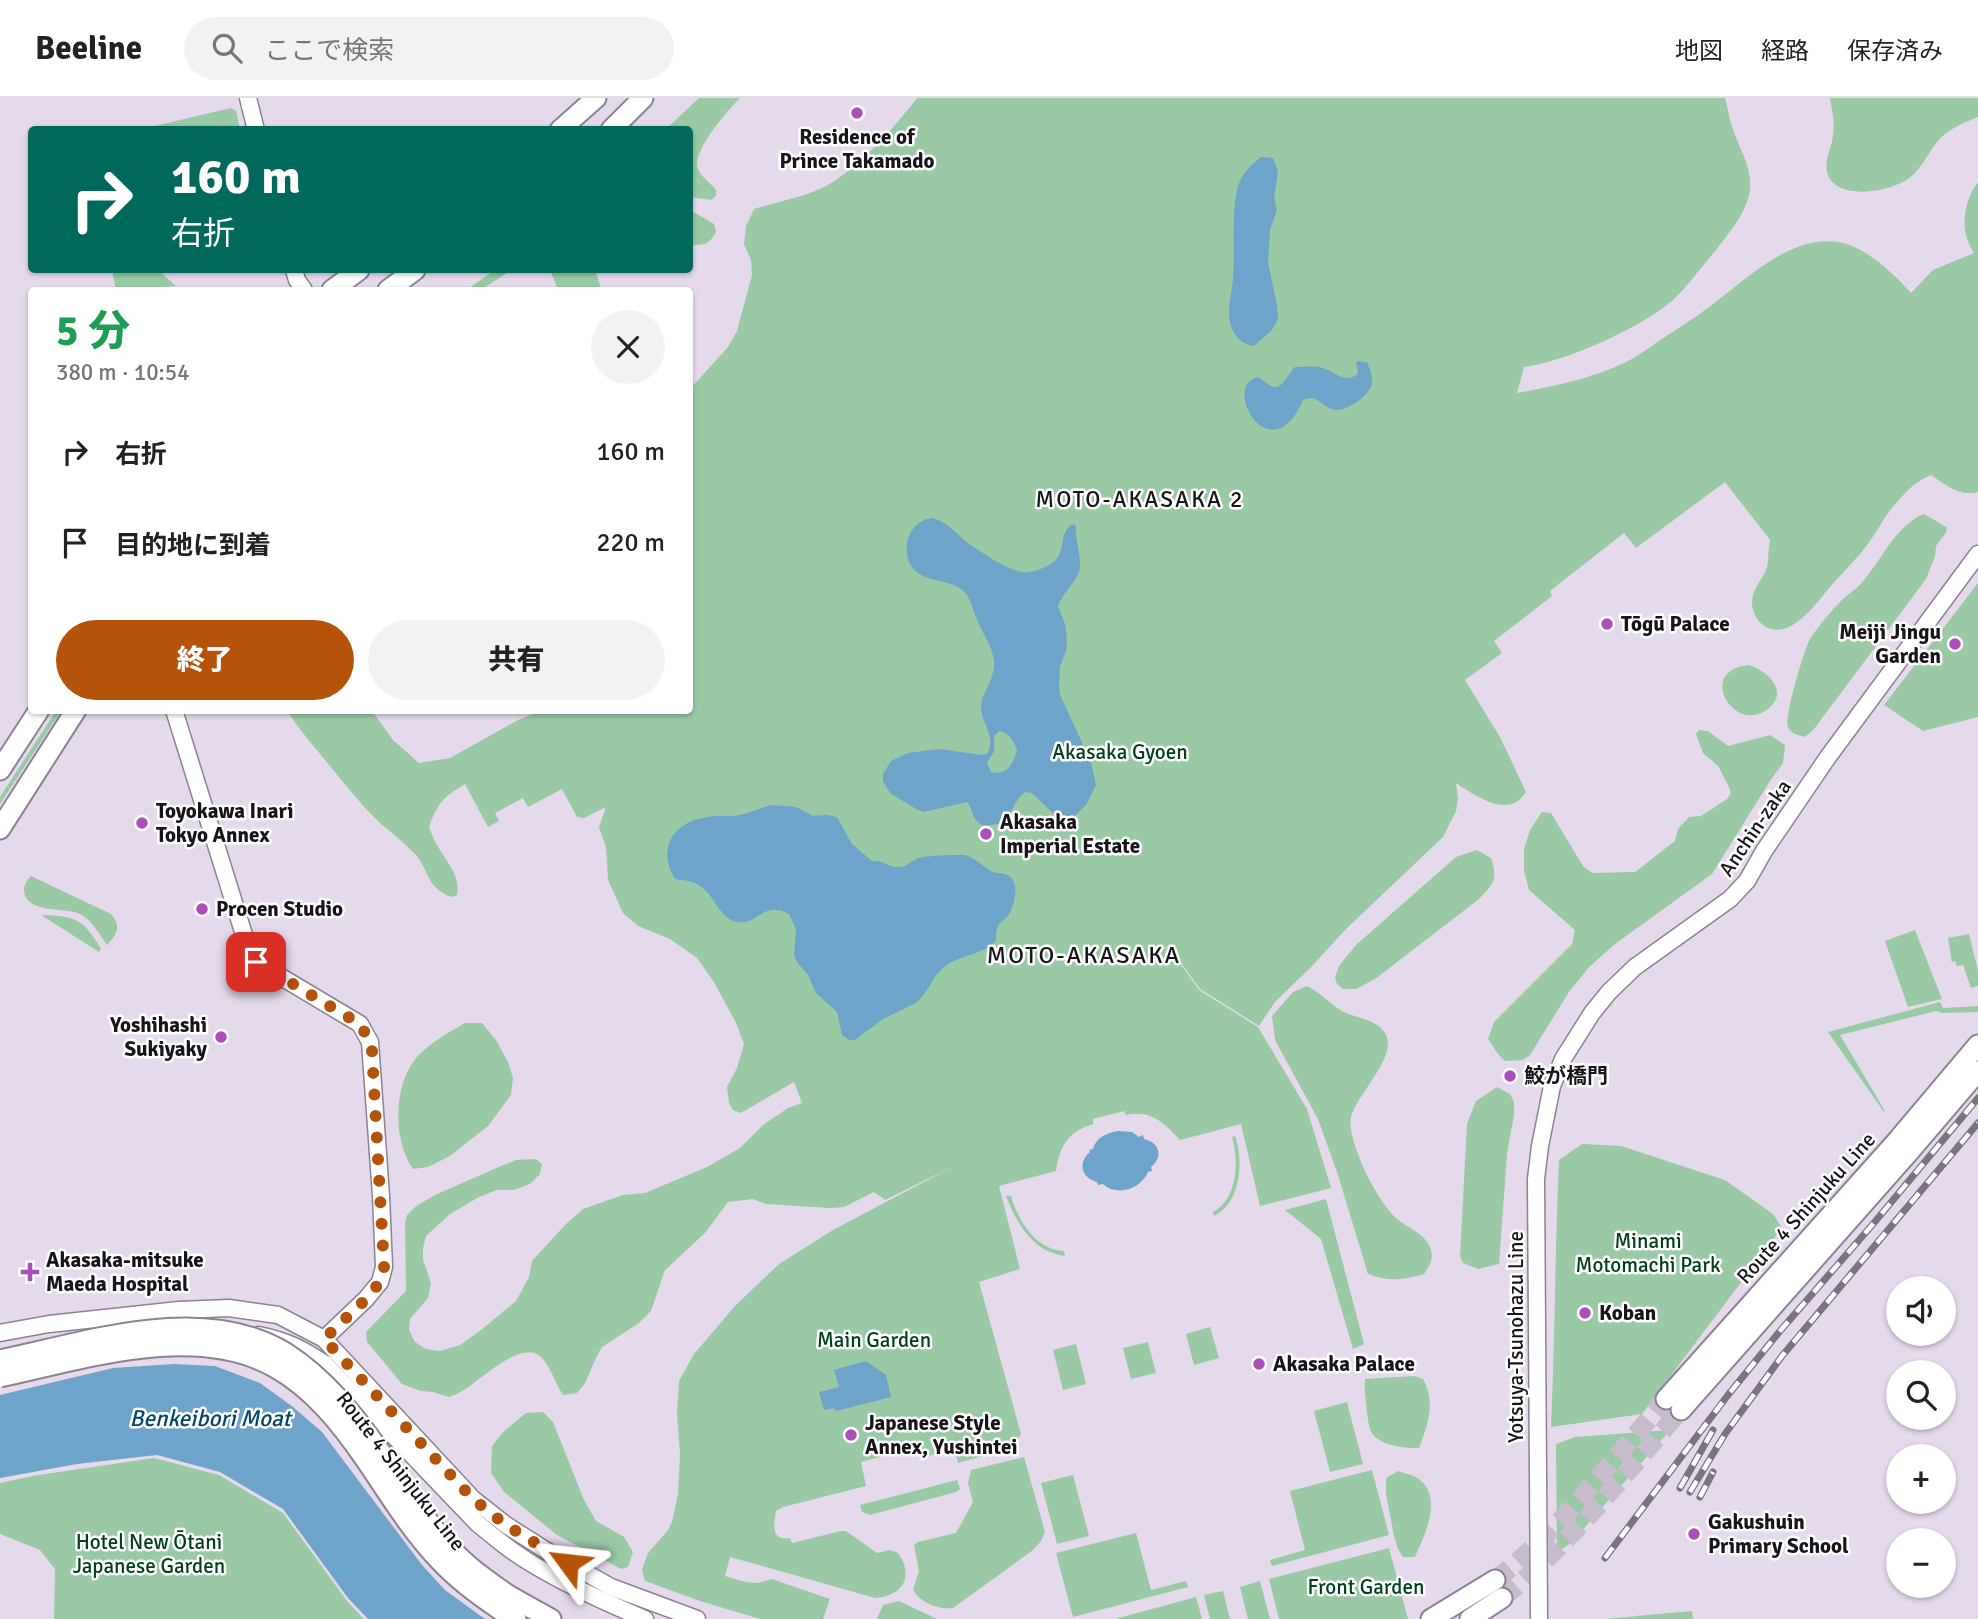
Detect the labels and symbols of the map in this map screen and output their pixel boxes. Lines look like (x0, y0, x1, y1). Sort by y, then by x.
marker: Residence of Prince Takamado (849, 105, 865, 121)
place label: Residence of Prince Takamado (779, 124, 935, 174)
district label: MOTO-AKASAKA 2 (1036, 485, 1244, 514)
place label: Tōgū Palace (1621, 611, 1730, 637)
marker: Tōgū Palace (1599, 616, 1615, 632)
place label: Meiji Jingu Garden (1839, 619, 1941, 669)
marker: Meiji Jingu Garden (1947, 636, 1963, 652)
park label: Akasaka Gyoen (1052, 739, 1188, 765)
street label: Anchin-zaka (1713, 775, 1797, 881)
place label: Toyokawa Inari Tokyo Annex (156, 798, 293, 848)
place label: Akasaka Imperial Estate (1000, 809, 1140, 859)
marker: Toyokawa Inari Tokyo Annex (134, 815, 150, 831)
marker: Akasaka Imperial Estate (978, 826, 994, 842)
place label: Procen Studio (216, 896, 343, 922)
marker: Procen Studio (194, 901, 210, 917)
pin (226, 932, 286, 992)
district label: MOTO-AKASAKA (987, 940, 1181, 970)
place label: Yoshihashi Sukiyaky (109, 1012, 208, 1062)
marker: Yoshihashi Sukiyaky (213, 1029, 229, 1045)
place label: 鮫が橋門 (1524, 1063, 1608, 1089)
marker: 鮫が橋門 (1502, 1068, 1518, 1084)
street label: Route 4 Shinjuku Line (1731, 1127, 1881, 1289)
park label: Minami Motomachi Park (1575, 1228, 1721, 1278)
street label: Yotsuya-Tsunohazu Line (1503, 1231, 1529, 1443)
place label: Akasaka-mitsuke Maeda Hospital (46, 1247, 204, 1297)
marker: Akasaka-mitsuke Maeda Hospital (20, 1262, 40, 1282)
place label: Koban (1599, 1300, 1656, 1326)
marker: Koban (1577, 1305, 1593, 1321)
park label: Main Garden (817, 1327, 931, 1353)
place label: Akasaka Palace (1273, 1351, 1415, 1377)
marker: Akasaka Palace (1251, 1356, 1267, 1372)
street label: Route 4 Shinjuku Line (331, 1386, 471, 1556)
water label: Benkeibori Moat (129, 1404, 293, 1433)
place label: Japanese Style Annex, Yushintei (865, 1410, 1018, 1460)
marker: Japanese Style Annex, Yushintei (843, 1427, 859, 1443)
place label: Gakushuin Primary School (1708, 1509, 1849, 1559)
position arrow (531, 1526, 605, 1600)
marker: Gakushuin Primary School (1686, 1526, 1702, 1542)
park label: Hotel New Ōtani Japanese Garden (73, 1529, 225, 1579)
park label: Front Garden (1308, 1574, 1424, 1600)

